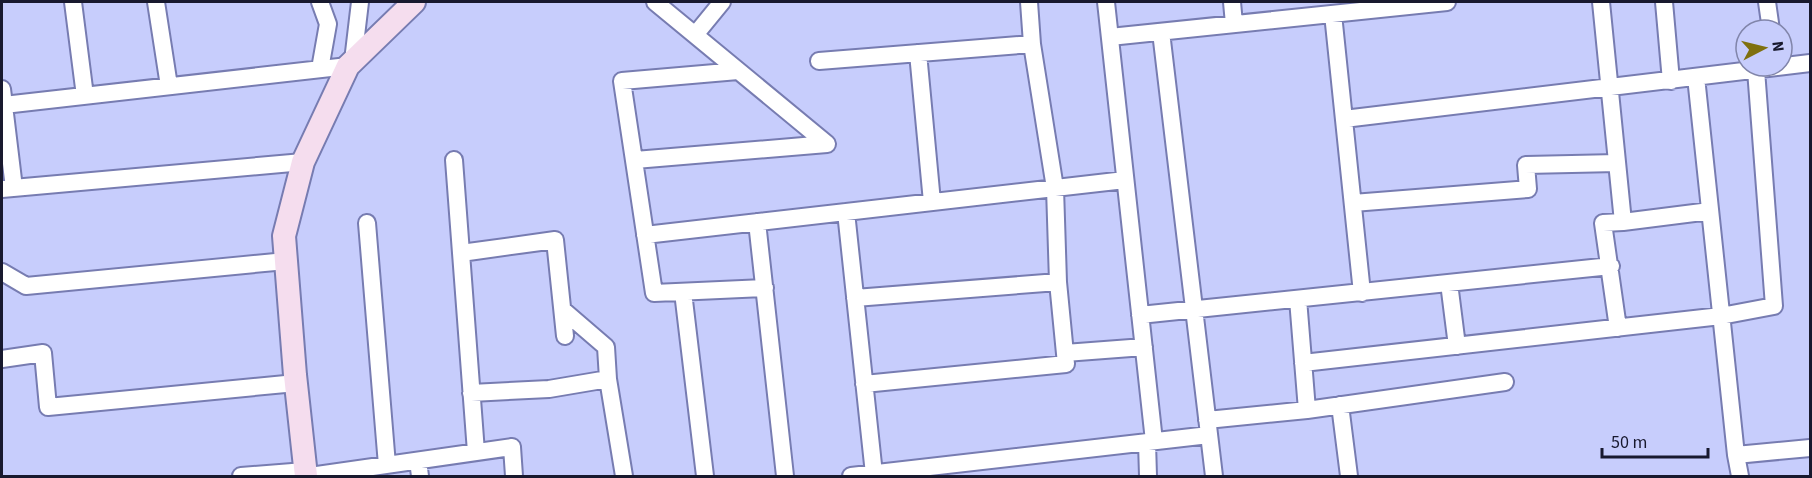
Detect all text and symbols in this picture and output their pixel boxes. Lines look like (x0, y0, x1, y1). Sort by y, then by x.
north arrow (1734, 18, 1794, 78)
text: N (1766, 40, 1789, 53)
scale bar (1602, 421, 1708, 459)
text: 50 m (1611, 430, 1647, 455)

